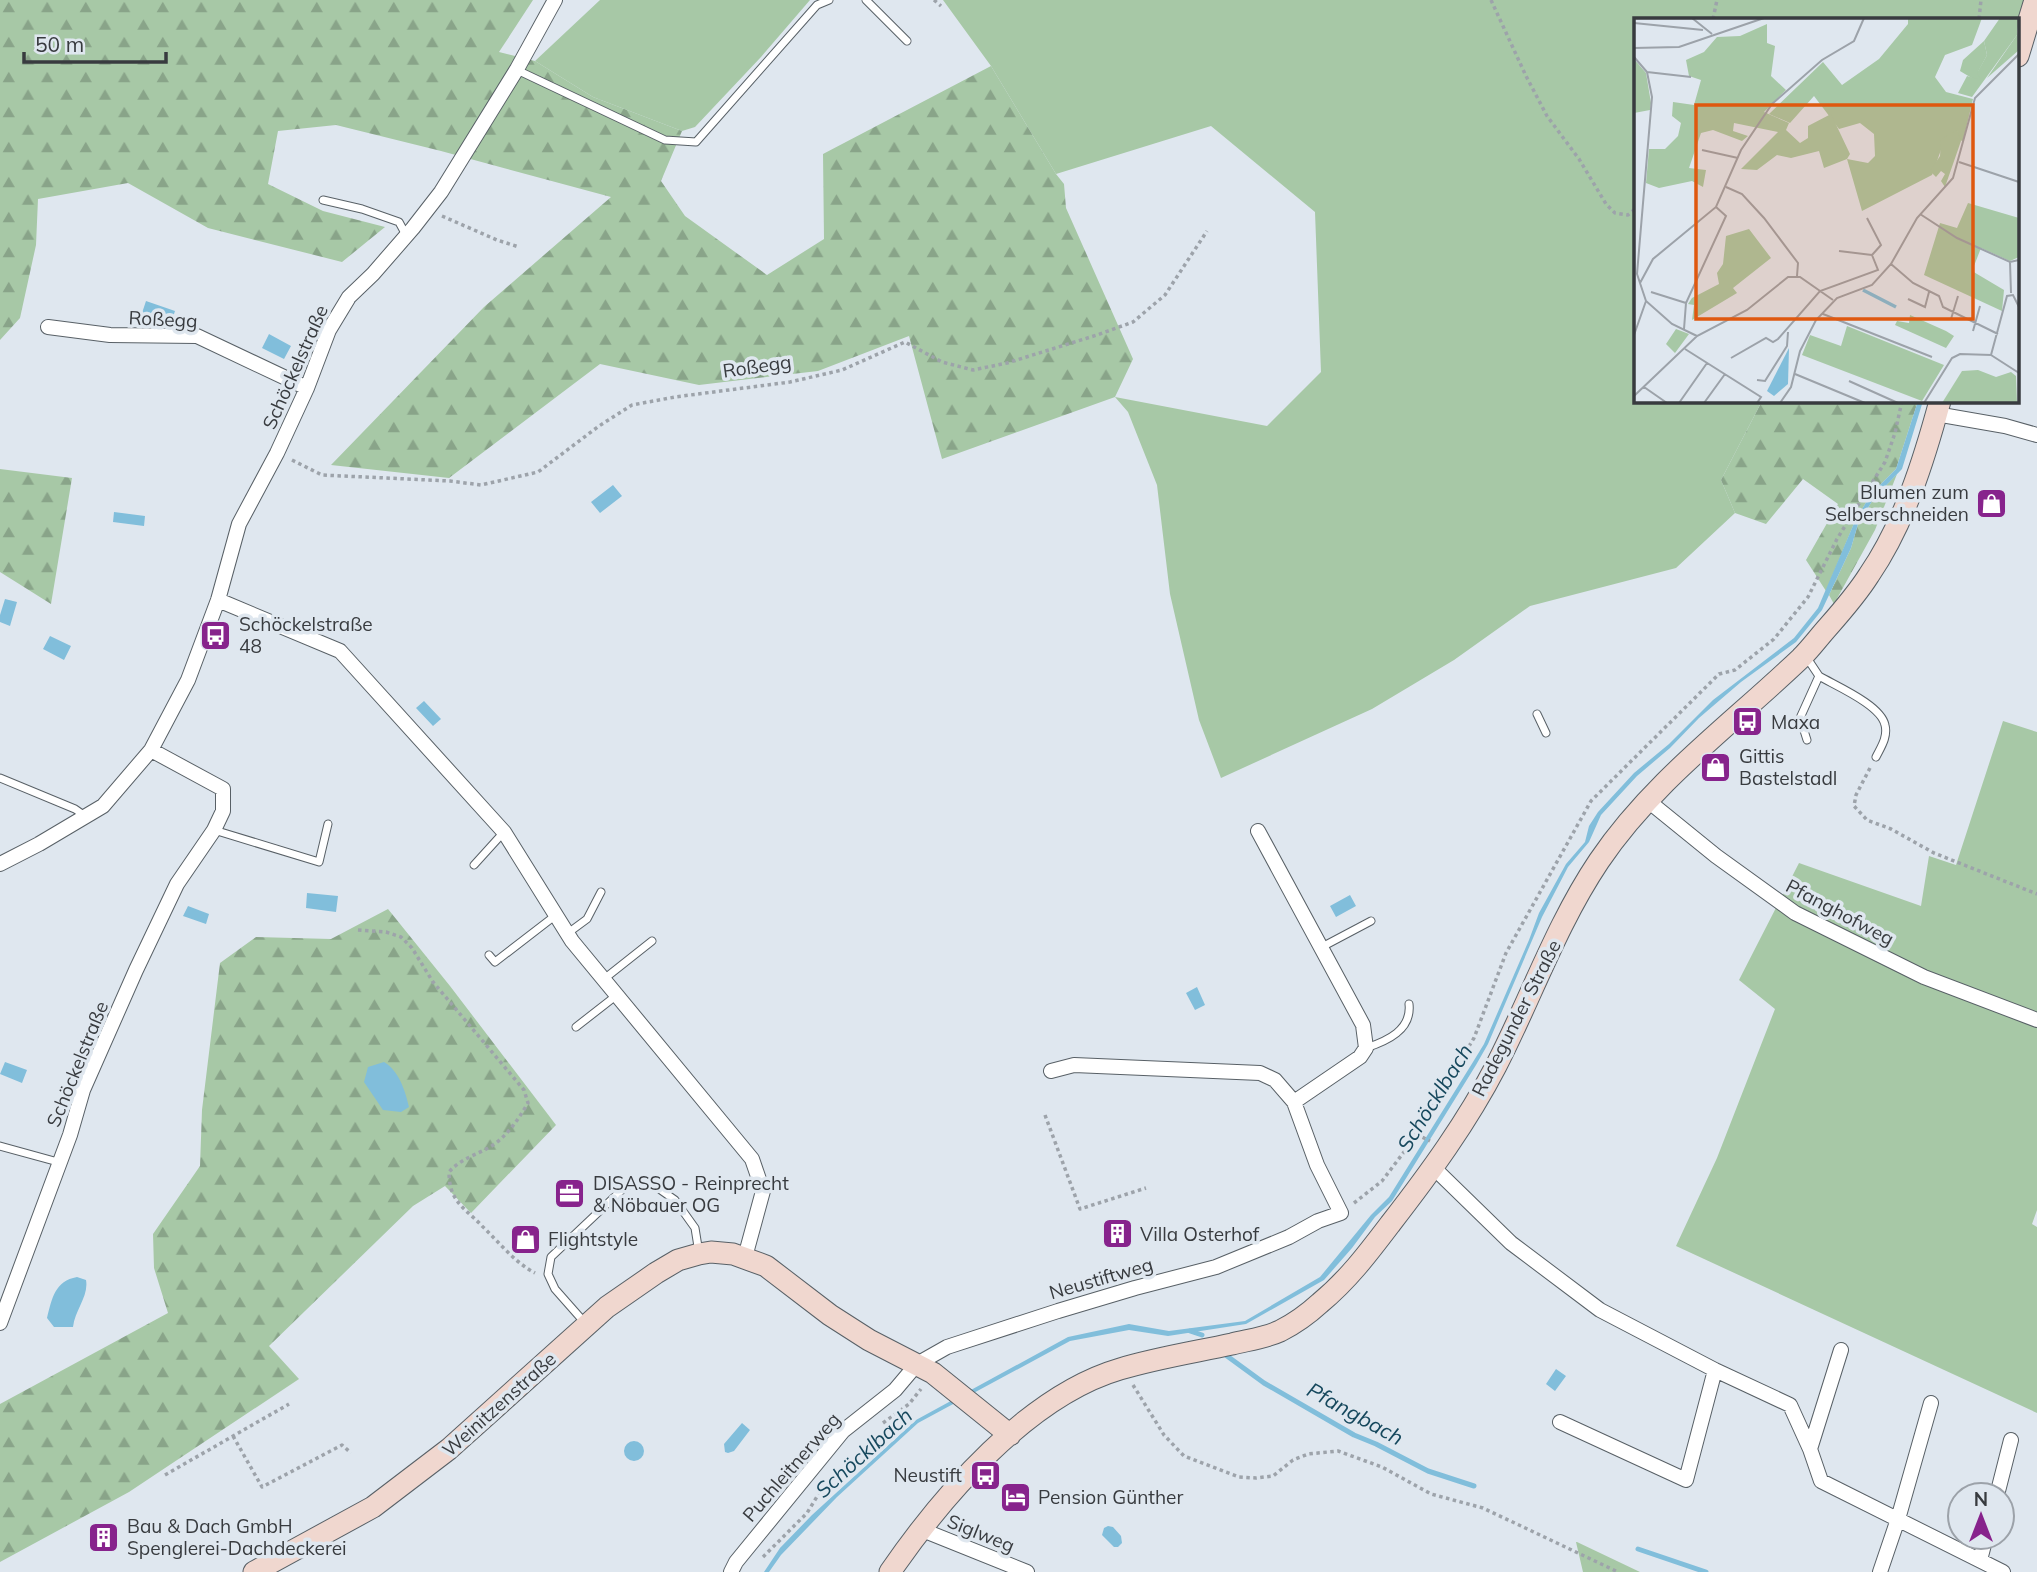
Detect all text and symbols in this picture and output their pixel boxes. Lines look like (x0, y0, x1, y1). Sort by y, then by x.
inset map (1634, 18, 2020, 402)
scale bar (24, 21, 166, 65)
text: 50 m (35, 31, 84, 57)
street label: Schöckelstraße (257, 301, 333, 433)
street label: Roßegg (128, 305, 198, 333)
street label: Roßegg (721, 349, 793, 383)
place label: Blumen zum Selberschneiden (1825, 480, 1969, 526)
shop icon: Blumen zum Selberschneiden (1975, 486, 2009, 520)
place label: Schöckelstraße 48 (239, 612, 373, 658)
bus stop icon: Schöckelstraße 48 (199, 618, 233, 652)
bus stop icon: Maxa (1731, 705, 1765, 739)
place label: Maxa (1771, 710, 1820, 734)
place label: Gittis Bastelstadl (1739, 744, 1837, 790)
shop icon: Gittis Bastelstadl (1699, 750, 1733, 784)
street label: Pfanghofweg (1782, 873, 1898, 951)
street label: Radegunder Straße (1466, 936, 1566, 1100)
street label: Schöckelstraße (41, 998, 113, 1130)
water label: Schöcklbach (1391, 1039, 1477, 1156)
place label: DISASSO - Reinprecht & Nöbauer OG (593, 1171, 789, 1217)
office icon: DISASSO - Reinprecht & Nöbauer OG (553, 1177, 587, 1211)
building icon: Villa Osterhof (1100, 1217, 1134, 1251)
shop icon: Flightstyle (508, 1222, 542, 1256)
place label: Villa Osterhof (1140, 1222, 1260, 1246)
place label: Flightstyle (548, 1227, 638, 1251)
street label: Neustiftweg (1046, 1252, 1156, 1304)
street label: Weinitzenstraße (437, 1347, 561, 1461)
water label: Pfangbach (1303, 1376, 1408, 1450)
water label: Schöcklbach (809, 1402, 917, 1503)
street label: Puchleitnerweg (737, 1407, 845, 1527)
bus stop icon: Neustift (968, 1458, 1002, 1492)
place label: Neustift (893, 1463, 962, 1487)
hotel icon: Pension Günther (998, 1480, 1032, 1514)
north arrow (1946, 1481, 2016, 1551)
place label: Pension Günther (1038, 1485, 1183, 1509)
text: N (1974, 1487, 1988, 1511)
street label: Siglweg (944, 1509, 1018, 1557)
place label: Bau & Dach GmbH Spenglerei-Dachdeckerei (127, 1514, 347, 1560)
building icon: Bau & Dach GmbH Spenglerei-Dachdeckerei (87, 1520, 121, 1554)

